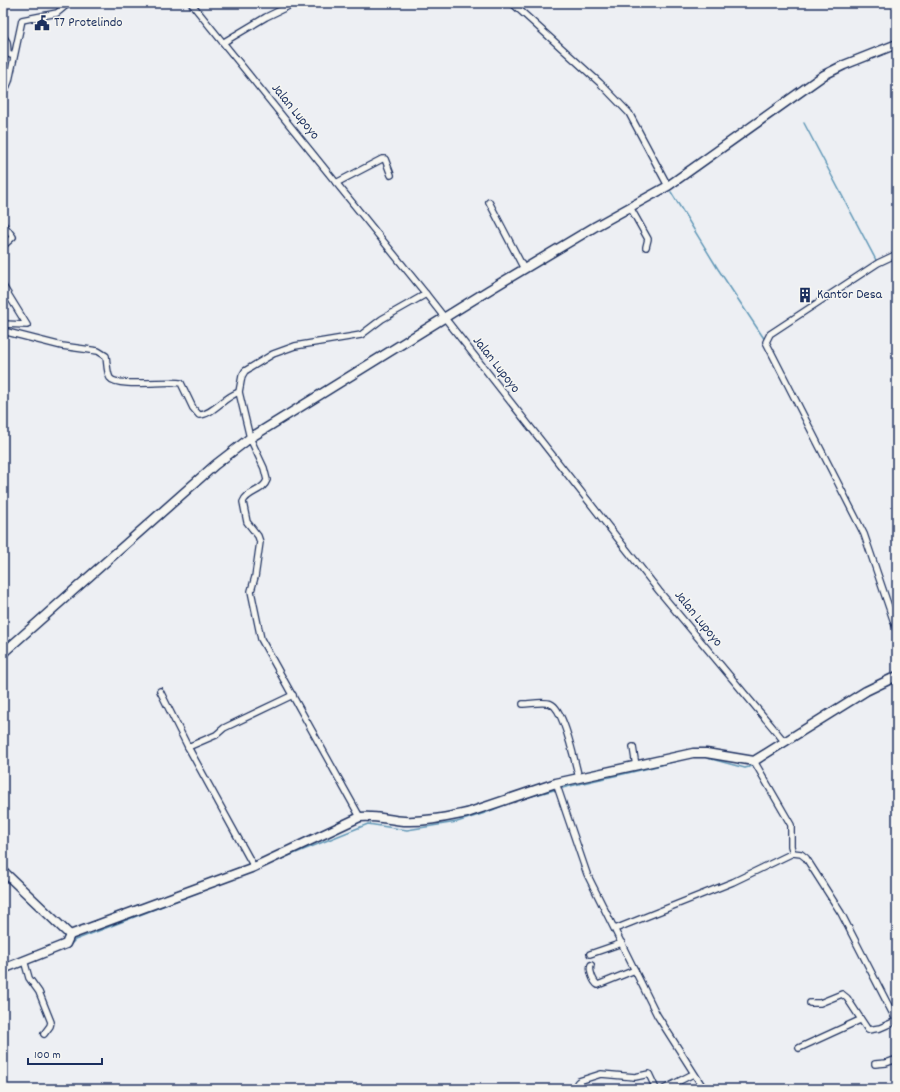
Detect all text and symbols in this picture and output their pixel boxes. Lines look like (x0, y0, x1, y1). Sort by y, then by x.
place label: T7 Protelindo (54, 13, 122, 33)
public building icon: T7 Protelindo (33, 14, 51, 32)
street label: Jalan Lupoyo (266, 79, 324, 145)
place label: Kantor Desa (817, 285, 883, 305)
building icon: Kantor Desa (796, 286, 814, 304)
street label: Jalan Lupoyo (467, 332, 525, 398)
street label: Jalan Lupoyo (669, 586, 727, 652)
scale bar (28, 1040, 102, 1066)
text: 100 m (34, 1047, 61, 1064)

